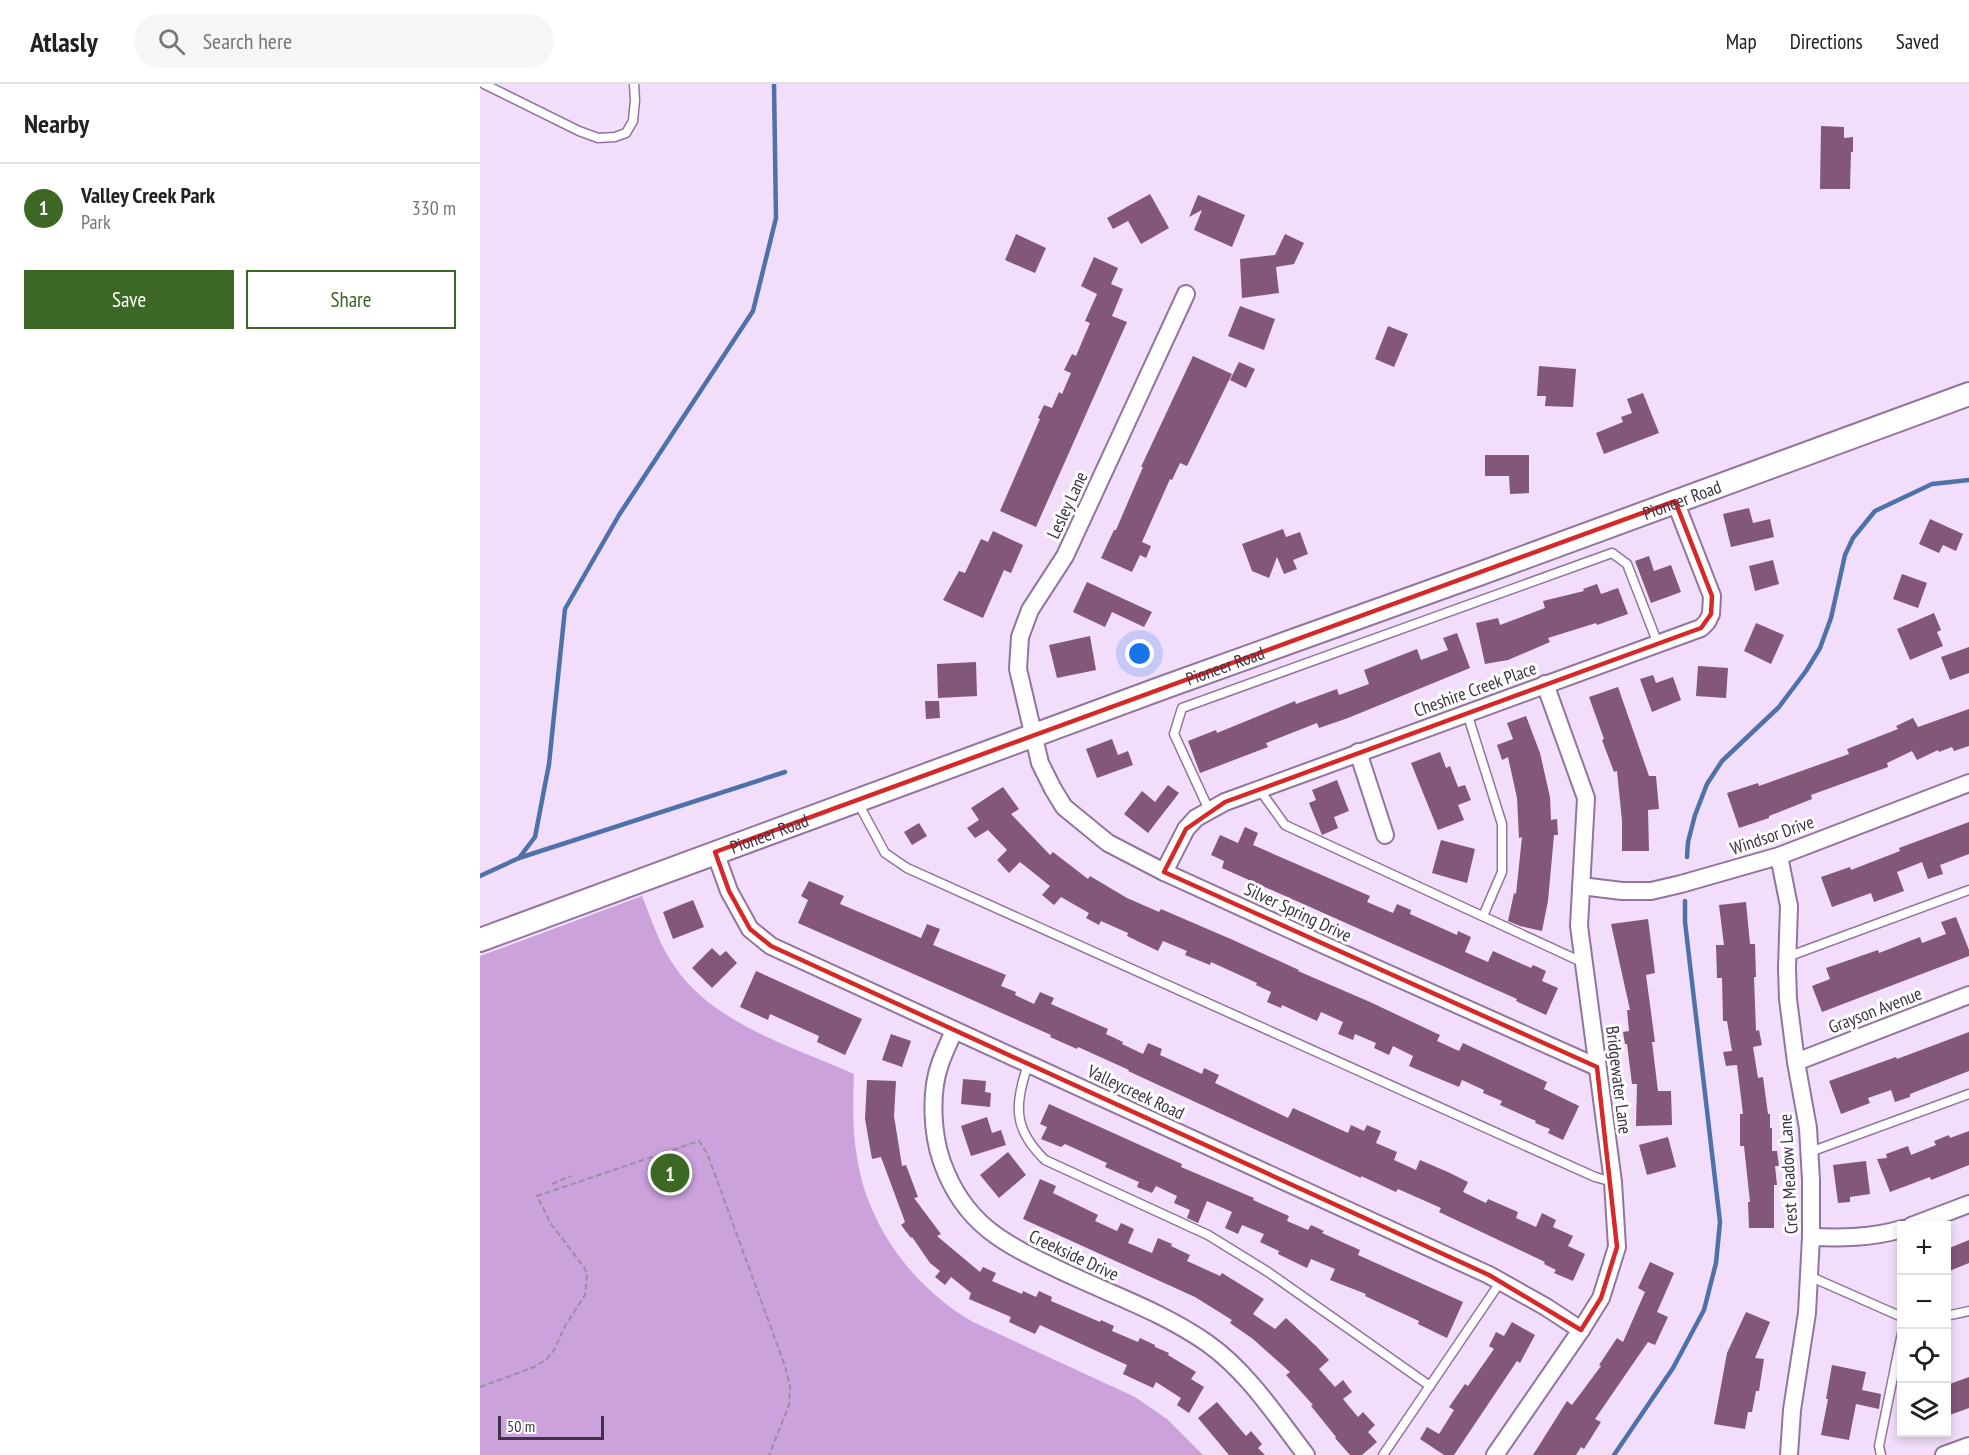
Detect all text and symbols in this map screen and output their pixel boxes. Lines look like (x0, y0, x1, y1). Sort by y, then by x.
search box (134, 14, 554, 68)
text: Atlasly (30, 23, 98, 60)
icon: search (155, 25, 188, 58)
text: Search here (203, 27, 292, 55)
text: Map (1726, 28, 1757, 55)
text: Directions (1790, 28, 1863, 55)
text: Saved (1896, 28, 1939, 55)
text: Nearby (24, 107, 89, 140)
text: Valley Creek Park (81, 181, 215, 209)
text: 1 (39, 195, 48, 221)
text: 330 m (412, 195, 456, 221)
text: Park (81, 209, 111, 235)
button: Save (24, 270, 234, 329)
button: Share (246, 270, 456, 329)
street label: Lesley Lane (1042, 468, 1092, 542)
street label: Pioneer Road (1639, 475, 1724, 524)
your location (1125, 639, 1154, 668)
street label: Pioneer Road (1183, 641, 1267, 690)
street label: Cheshire Creek Place (1411, 656, 1539, 722)
street label: Pioneer Road (726, 808, 811, 858)
street label: Windsor Drive (1727, 810, 1817, 860)
street label: Silver Spring Drive (1241, 877, 1355, 947)
street label: Grayson Avenue (1825, 982, 1925, 1038)
street label: Bridgewater Lane (1601, 1025, 1637, 1135)
street label: Valleycreek Road (1083, 1059, 1188, 1124)
street label: Crest Meadow Lane (1773, 1113, 1803, 1235)
pin: 1 (650, 1150, 690, 1196)
map controls (1897, 1221, 1951, 1437)
button: + (1897, 1221, 1951, 1275)
street label: Creekside Drive (1025, 1224, 1123, 1286)
button: − (1897, 1275, 1951, 1329)
button: locate (1897, 1329, 1951, 1383)
button: layers (1897, 1383, 1951, 1437)
scale bar (498, 1413, 604, 1440)
text: 50 m (507, 1416, 535, 1436)

